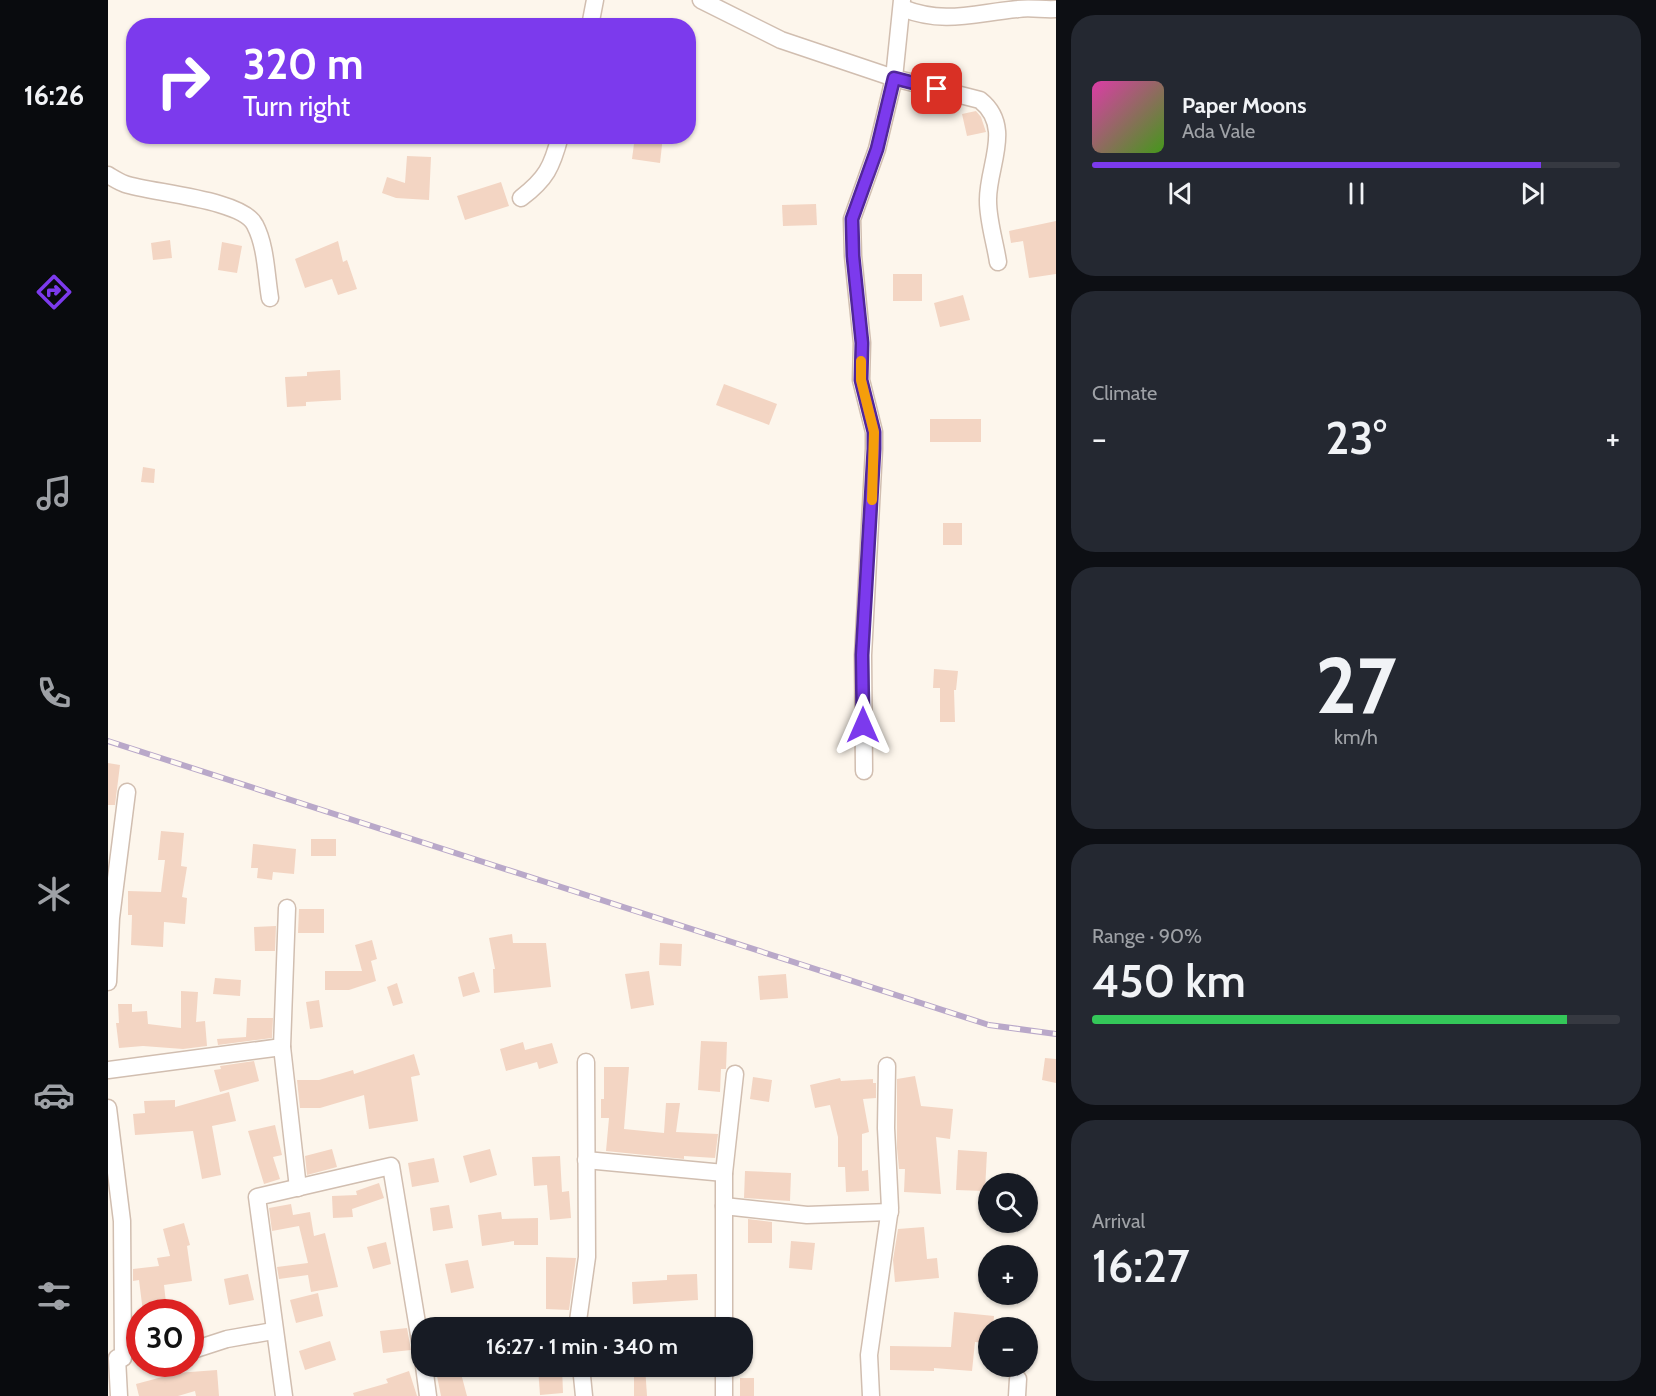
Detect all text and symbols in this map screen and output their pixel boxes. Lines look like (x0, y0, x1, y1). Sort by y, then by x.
text: 320 m (243, 38, 363, 90)
icon: right (144, 42, 222, 120)
pin (911, 63, 962, 114)
icon: arrive (920, 72, 953, 105)
text: 16:26 (24, 79, 84, 112)
text: Turn right (243, 90, 350, 123)
text: Paper Moons (1182, 92, 1306, 119)
text: Ada Vale (1182, 119, 1255, 143)
icon: previous (1164, 177, 1197, 210)
icon: pause (1340, 177, 1373, 210)
icon: next (1516, 177, 1549, 210)
icon: directions (33, 271, 75, 313)
text: Climate (1092, 381, 1157, 405)
text: 23° (1325, 411, 1387, 465)
text: − (1092, 418, 1107, 458)
text: + (1605, 418, 1620, 458)
icon: music (33, 472, 75, 514)
text: 27 (1315, 638, 1397, 733)
icon: phone (33, 672, 75, 714)
position arrow (831, 693, 895, 757)
text: km/h (1334, 725, 1378, 749)
icon: climate (33, 873, 75, 915)
text: Range · 90% (1092, 924, 1202, 948)
text: 450 km (1092, 954, 1246, 1008)
icon: car (33, 1074, 75, 1116)
map controls (978, 1173, 1038, 1377)
button: search (978, 1173, 1038, 1233)
text: Arrival (1092, 1209, 1145, 1233)
text: 16:27 (1092, 1239, 1190, 1293)
button: + (978, 1245, 1038, 1305)
icon: filters (33, 1275, 75, 1317)
speed limit sign: 30 (126, 1299, 204, 1377)
button: − (978, 1317, 1038, 1377)
text: 16:27 · 1 min · 340 m (486, 1333, 678, 1360)

